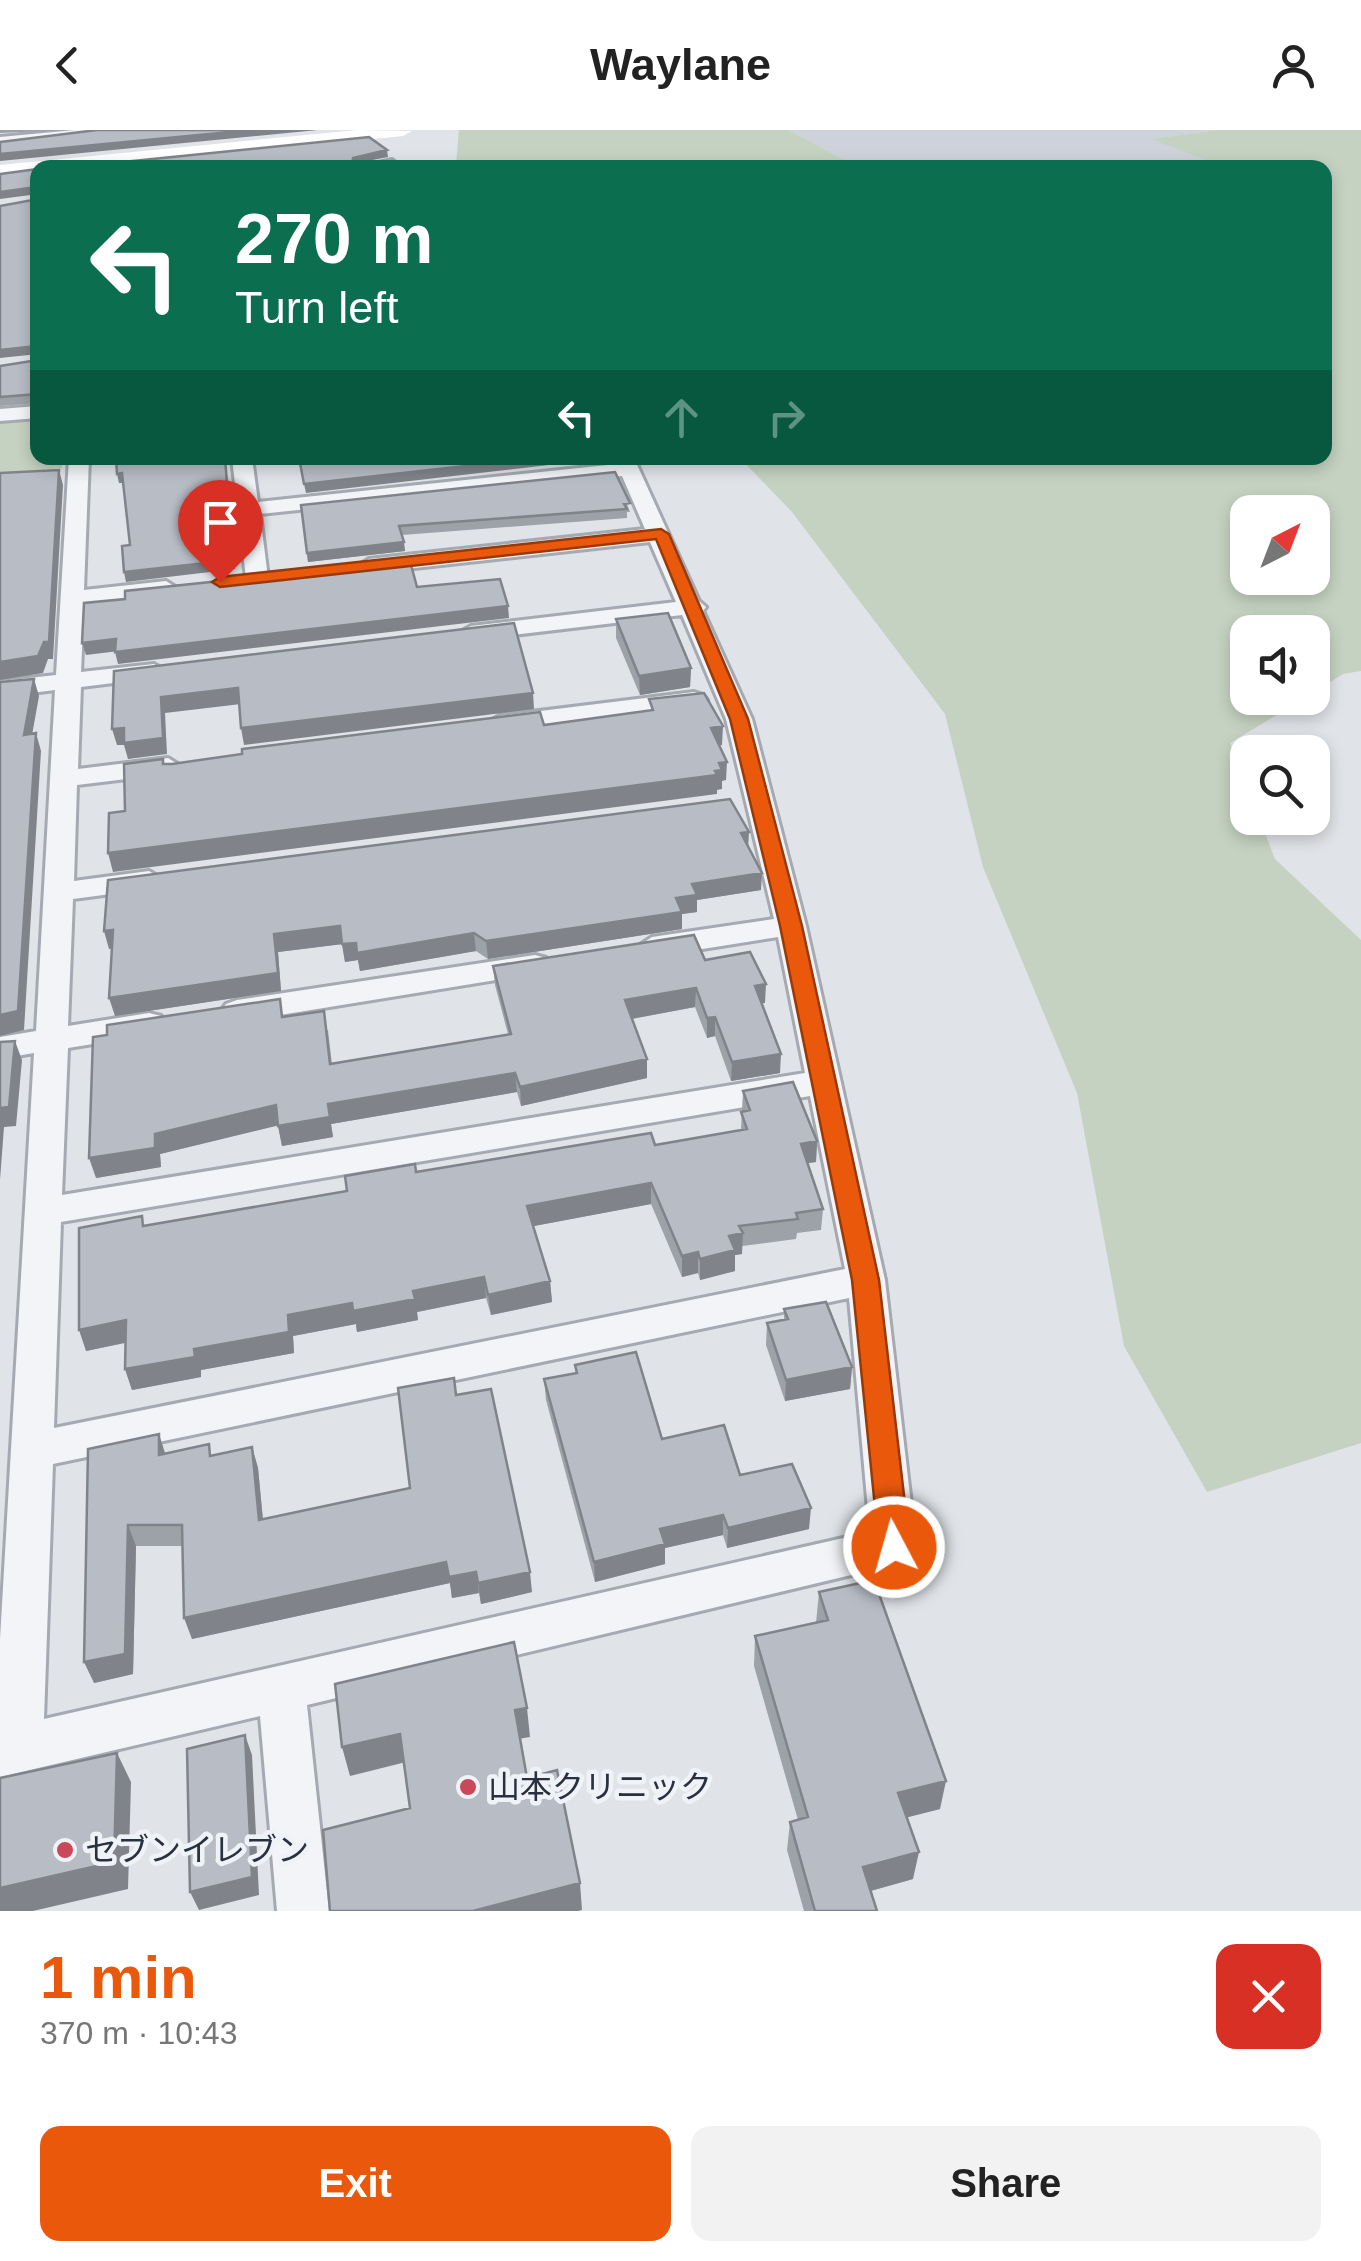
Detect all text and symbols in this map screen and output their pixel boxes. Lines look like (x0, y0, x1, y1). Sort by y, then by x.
icon: back (40, 38, 95, 93)
icon: person (1266, 38, 1321, 93)
text: Waylane (590, 39, 771, 90)
icon: left (70, 200, 200, 330)
text: 270 m (235, 200, 433, 278)
text: Turn left (235, 282, 398, 333)
icon: left (549, 390, 604, 445)
icon: ahead (654, 390, 709, 445)
icon: right (759, 390, 814, 445)
pin (178, 480, 263, 583)
icon: arrive (193, 495, 248, 550)
north arrow (1230, 495, 1330, 595)
map controls (1230, 495, 1330, 835)
button: sound (1230, 615, 1330, 715)
button: search (1230, 735, 1330, 835)
position arrow (842, 1495, 946, 1599)
place label: 山本クリニック (488, 1769, 712, 1805)
marker: 山本クリニック (457, 1776, 479, 1798)
place label: セブンイレブン (85, 1832, 309, 1868)
marker: セブンイレブン (54, 1839, 76, 1861)
text: 1 min (40, 1944, 197, 2011)
button: close (1216, 1944, 1321, 2049)
text: 370 m · 10:43 (40, 2015, 237, 2051)
button: Exit (40, 2126, 671, 2241)
button: Share (691, 2126, 1321, 2241)

